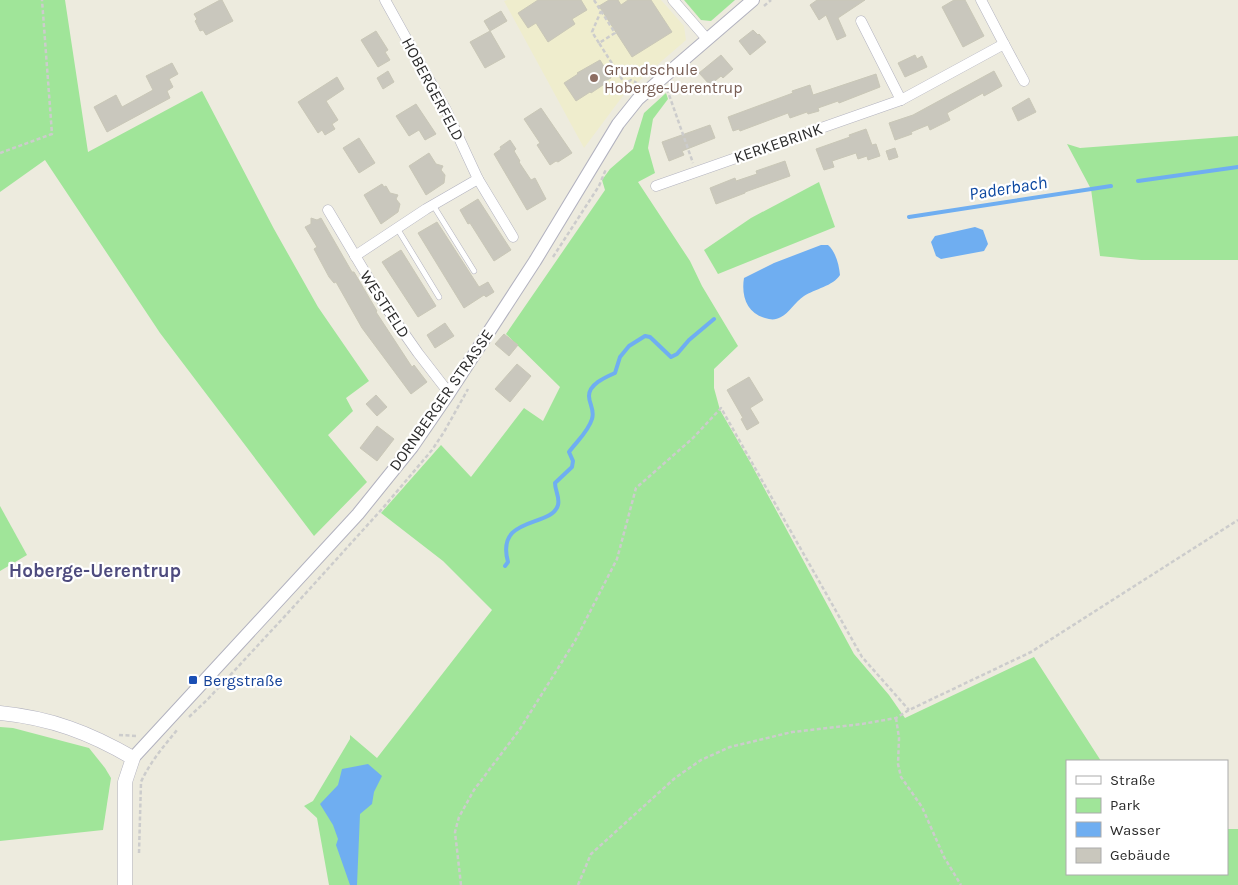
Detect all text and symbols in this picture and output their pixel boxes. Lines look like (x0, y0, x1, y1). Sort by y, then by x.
street label: HOBERGERFELD (398, 34, 468, 144)
place label: Grundschule Hoberge-Uerentrup (604, 60, 743, 97)
marker: Grundschule Hoberge-Uerentrup (588, 72, 600, 84)
street label: KERKEBRINK (731, 119, 825, 167)
water label: Paderbach (967, 171, 1049, 205)
street label: WESTFELD (356, 267, 414, 341)
street label: DORNBERGER STRASSE (385, 326, 497, 474)
district label: Hoberge-Uerentrup (9, 560, 181, 582)
place label: Bergstraße (203, 671, 283, 690)
marker: Bergstraße (187, 674, 199, 686)
legend (1066, 760, 1228, 875)
text: Straße (1110, 771, 1155, 789)
text: Park (1110, 796, 1140, 814)
text: Wasser (1110, 821, 1161, 839)
text: Gebäude (1110, 846, 1170, 864)

